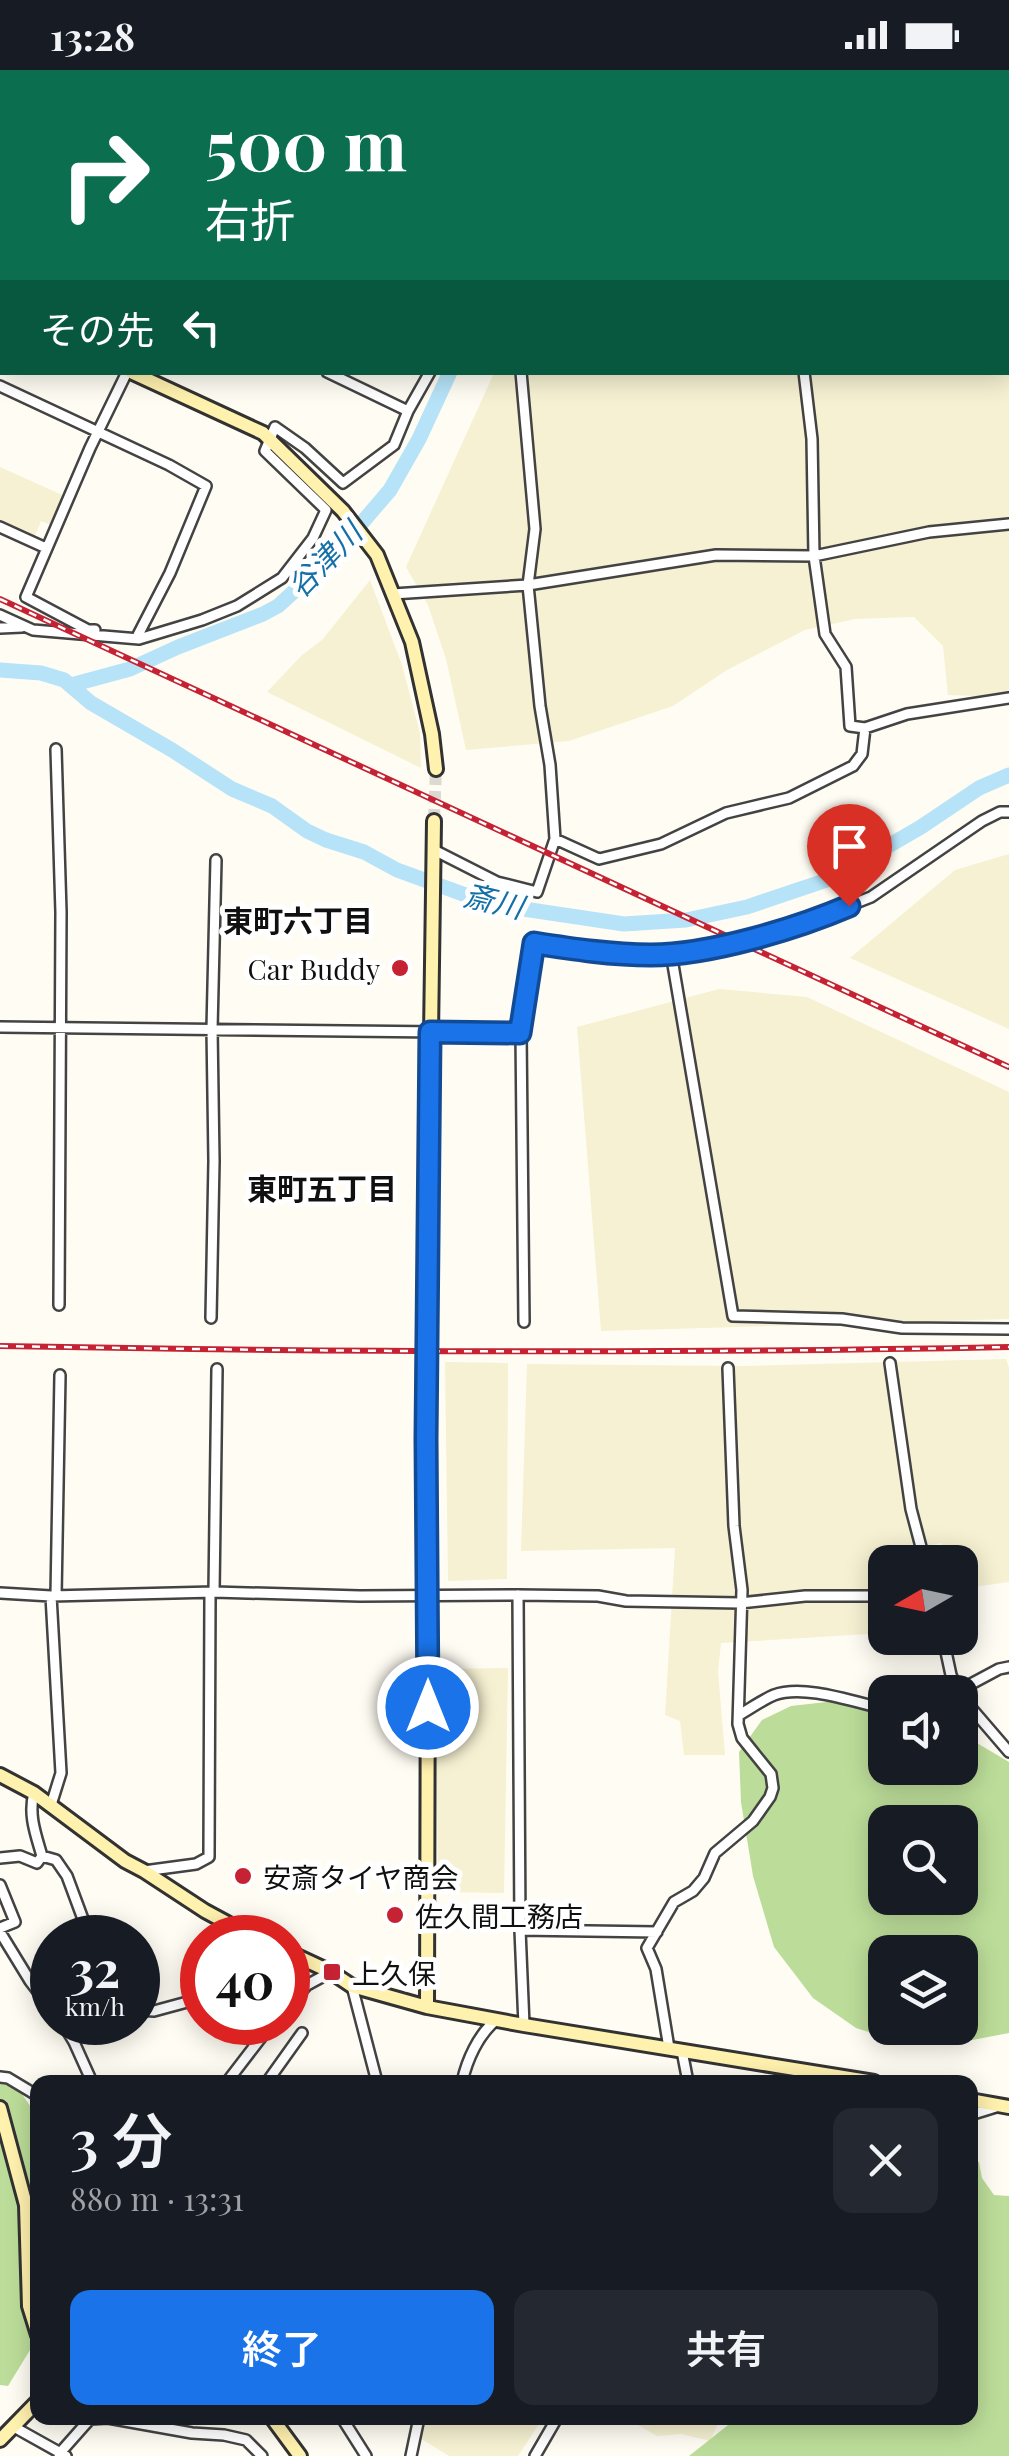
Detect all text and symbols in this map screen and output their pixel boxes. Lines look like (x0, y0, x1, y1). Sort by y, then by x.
text: 13:28 (50, 10, 135, 61)
text: 500 m (205, 95, 407, 189)
icon: right (40, 110, 170, 240)
text: 右折 (205, 188, 295, 248)
icon: left (174, 300, 229, 355)
text: その先 (40, 303, 154, 354)
water label: 谷津川 (278, 511, 372, 605)
pin (807, 804, 892, 907)
icon: arrive (822, 819, 877, 874)
water label: 斎川 (460, 874, 531, 927)
district label: 東町六丁目 (223, 900, 373, 940)
place label: Car Buddy (248, 950, 380, 987)
marker: Car Buddy (389, 957, 411, 979)
district label: 東町五丁目 (247, 1168, 397, 1208)
north arrow (868, 1545, 978, 1655)
map controls (868, 1545, 978, 2045)
position arrow (376, 1655, 480, 1759)
button: sound (868, 1675, 978, 1785)
button: search (868, 1805, 978, 1915)
place label: 安斎タイヤ商会 (263, 1858, 458, 1895)
marker: 安斎タイヤ商会 (232, 1865, 254, 1887)
place label: 佐久間工務店 (415, 1897, 583, 1934)
marker: 佐久間工務店 (384, 1904, 406, 1926)
speed limit sign: 40 (180, 1915, 310, 2045)
text: 32 (70, 1934, 120, 2001)
button: layers (868, 1935, 978, 2045)
place label: 上久保 (352, 1954, 436, 1991)
marker: 上久保 (321, 1961, 343, 1983)
text: km/h (65, 1989, 125, 2022)
text: 3 分 (70, 2098, 173, 2178)
button: close (833, 2108, 938, 2213)
text: 880 m · 13:31 (70, 2176, 244, 2219)
button: 終了 (70, 2290, 494, 2405)
button: 共有 (514, 2290, 938, 2405)

